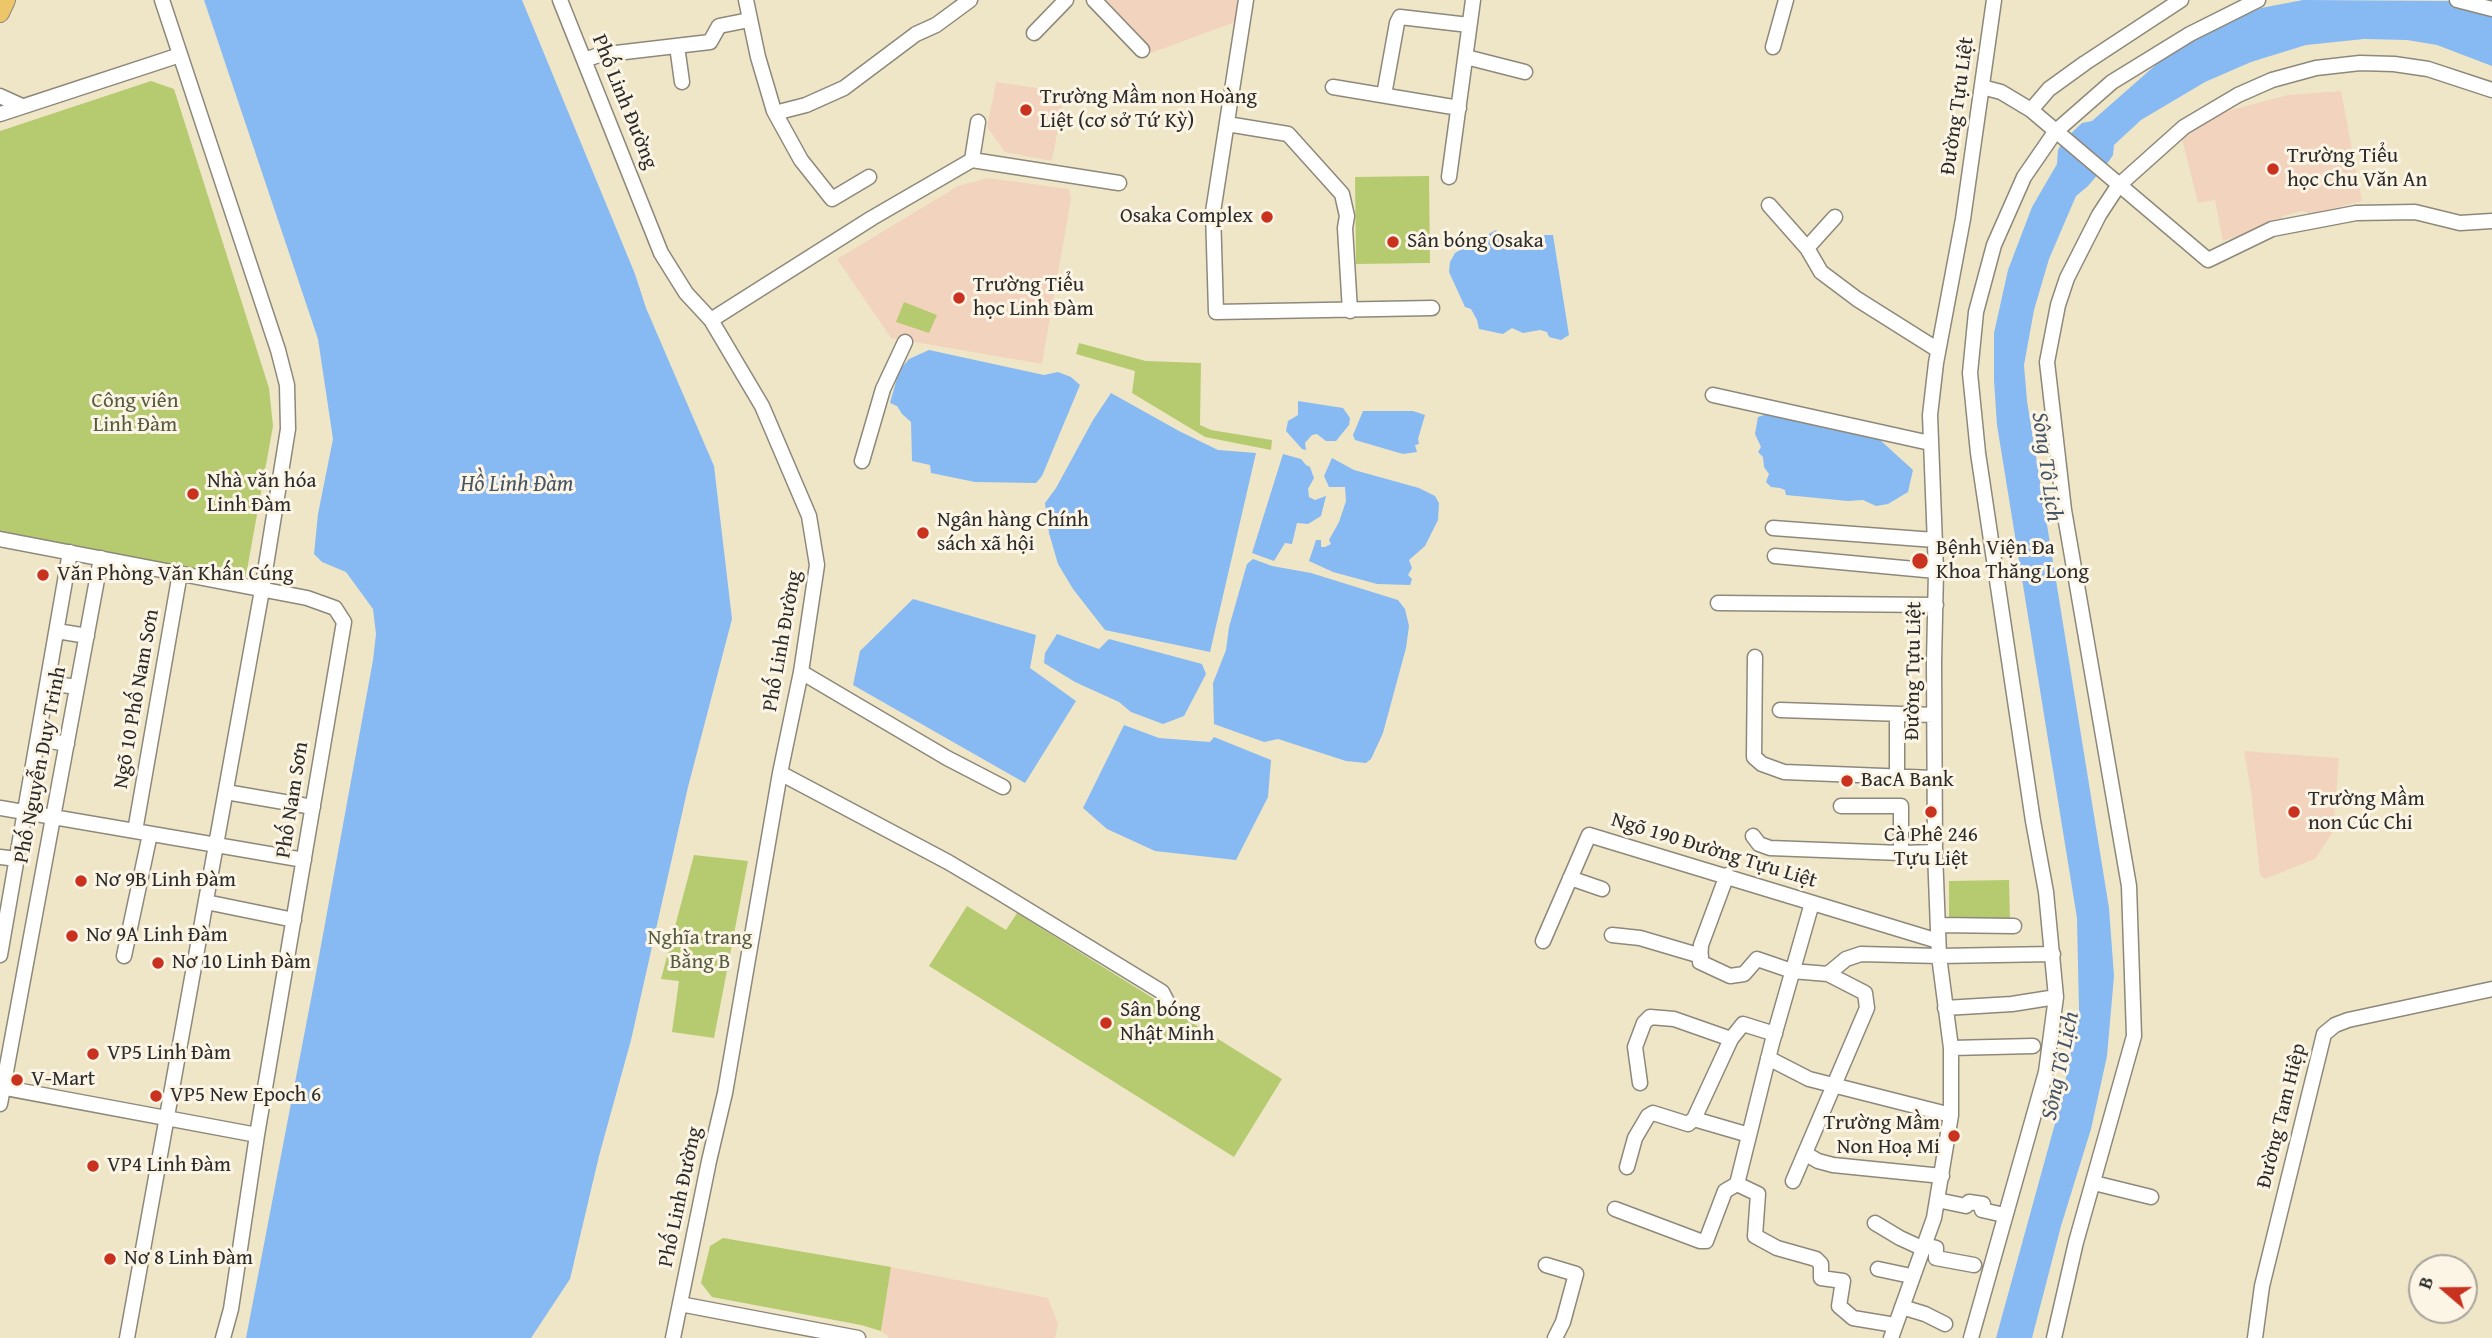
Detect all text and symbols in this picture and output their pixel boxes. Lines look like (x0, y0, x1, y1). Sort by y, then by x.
street label: Phố Linh Đường (586, 31, 662, 173)
street label: Đường Tựu Liệt (1936, 35, 1980, 177)
place label: Trường Mầm non Hoàng Liệt (cơ sở Tứ Kỳ) (1040, 85, 1257, 135)
marker: Trường Mầm non Hoàng Liệt (cơ sở Tứ Kỳ) (1018, 102, 1034, 118)
place label: Trường Tiểu học Chu Văn An (2287, 144, 2427, 194)
marker: Trường Tiểu học Chu Văn An (2265, 161, 2281, 177)
place label: Osaka Complex (1120, 204, 1253, 230)
marker: Osaka Complex (1259, 209, 1275, 225)
place label: Sân bóng Osaka (1407, 229, 1544, 255)
marker: Sân bóng Osaka (1385, 234, 1401, 250)
place label: Trường Tiểu học Linh Đàm (973, 273, 1094, 323)
marker: Trường Tiểu học Linh Đàm (951, 290, 967, 306)
park label: Công viên Linh Đàm (92, 389, 178, 439)
water label: Sông Tô Lịch (2025, 410, 2067, 524)
place label: Nhà văn hóa Linh Đàm (207, 469, 316, 519)
water label: Hồ Linh Đàm (460, 471, 574, 499)
marker: Nhà văn hóa Linh Đàm (185, 486, 201, 502)
place label: Ngân hàng Chính sách xã hội (937, 508, 1089, 558)
marker: Ngân hàng Chính sách xã hội (915, 525, 931, 541)
place label: Bệnh Viện Đa Khoa Thăng Long (1936, 536, 2089, 586)
marker: Bệnh Viện Đa Khoa Thăng Long (1910, 551, 1930, 571)
place label: Văn Phòng Văn Khấn Cúng (57, 562, 293, 588)
marker: Văn Phòng Văn Khấn Cúng (35, 567, 51, 583)
street label: Phố Linh Đường (758, 569, 808, 713)
street label: Đường Tựu Liệt (1900, 601, 1928, 741)
street label: Ngõ 10 Phố Nam Sơn (109, 607, 165, 791)
street label: Phố Nguyễn Duy Trinh (10, 665, 72, 865)
street label: Phố Nam Sơn (271, 740, 315, 860)
place label: BacA Bank (1861, 768, 1954, 794)
marker: BacA Bank (1839, 773, 1855, 789)
place label: Trường Mầm non Cúc Chi (2308, 787, 2425, 837)
marker: Cà Phê 246 Tựu Liệt (1923, 804, 1939, 820)
marker: Trường Mầm non Cúc Chi (2286, 804, 2302, 820)
street label: Ngõ 190 Đường Tựu Liệt (1608, 808, 1820, 894)
place label: Cà Phê 246 Tựu Liệt (1884, 823, 1978, 873)
place label: Nơ 9B Linh Đàm (95, 868, 236, 894)
marker: Nơ 9B Linh Đàm (73, 873, 89, 889)
place label: Nơ 9A Linh Đàm (86, 923, 228, 949)
park label: Nghĩa trang Bằng B (648, 926, 752, 976)
marker: Nơ 9A Linh Đàm (64, 928, 80, 944)
place label: Nơ 10 Linh Đàm (172, 950, 311, 976)
marker: Nơ 10 Linh Đàm (150, 955, 166, 971)
place label: Sân bóng Nhật Minh (1120, 998, 1214, 1048)
water label: Sông Tô Lịch (2036, 1009, 2086, 1123)
marker: Sân bóng Nhật Minh (1098, 1015, 1114, 1031)
place label: VP5 Linh Đàm (107, 1041, 231, 1067)
street label: Đường Tam Hiệp (2252, 1041, 2312, 1191)
marker: VP5 Linh Đàm (85, 1046, 101, 1062)
place label: V-Mart (31, 1067, 95, 1093)
marker: V-Mart (9, 1072, 25, 1088)
place label: VP5 New Epoch 6 (170, 1083, 321, 1109)
marker: VP5 New Epoch 6 (148, 1088, 164, 1104)
place label: Trường Mầm Non Hoạ Mi (1823, 1111, 1940, 1161)
street label: Phố Linh Đường (654, 1125, 708, 1269)
marker: Trường Mầm Non Hoạ Mi (1946, 1128, 1962, 1144)
place label: VP4 Linh Đàm (107, 1153, 231, 1179)
marker: VP4 Linh Đàm (85, 1158, 101, 1174)
place label: Nơ 8 Linh Đàm (124, 1246, 253, 1272)
marker: Nơ 8 Linh Đàm (102, 1251, 118, 1267)
north arrow (2408, 1254, 2478, 1324)
text: B (2410, 1272, 2440, 1293)

